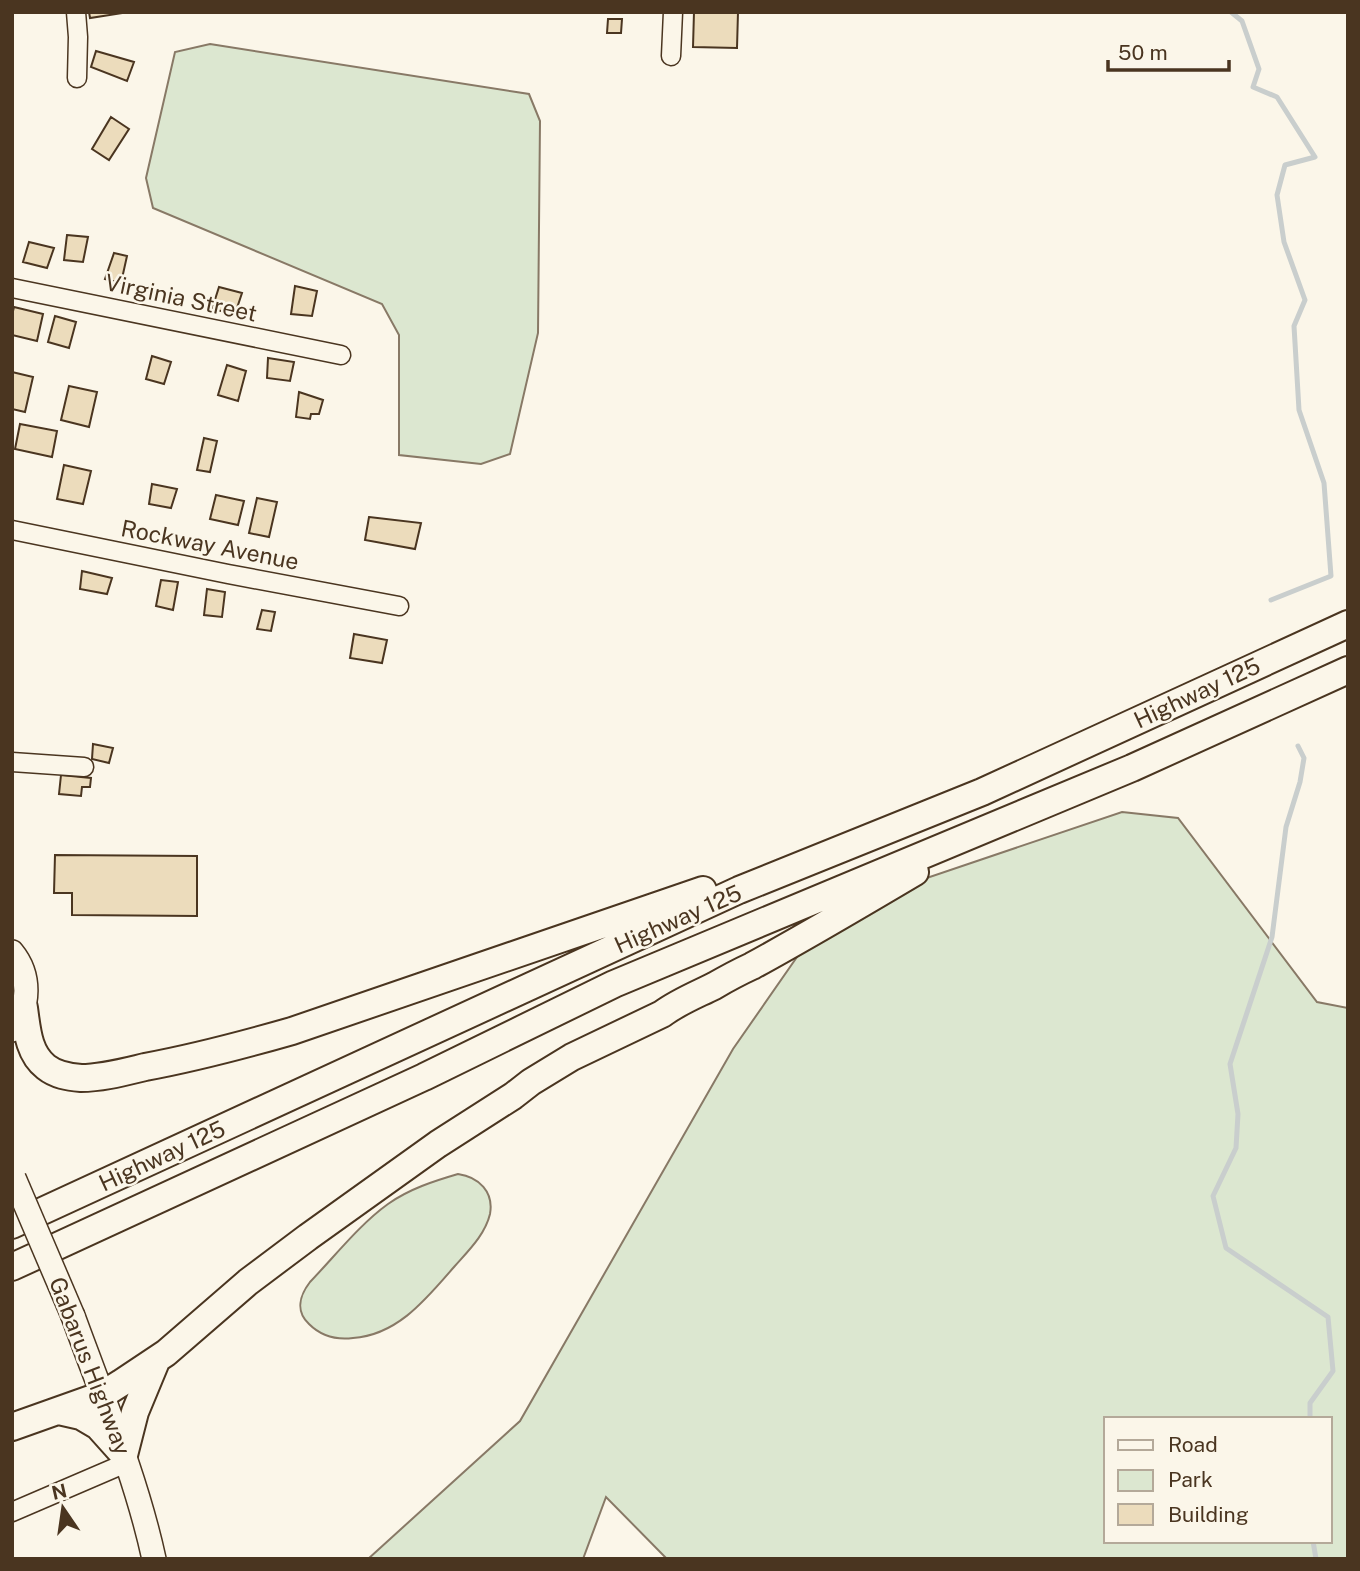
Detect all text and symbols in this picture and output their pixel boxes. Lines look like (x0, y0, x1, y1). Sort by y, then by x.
scale bar (1108, 28, 1229, 72)
text: 50 m (1118, 40, 1168, 65)
street label: Virginia Street (103, 268, 259, 327)
street label: Rockway Avenue (119, 514, 301, 575)
street label: Highway 125 (1129, 652, 1264, 734)
street label: Highway 125 (610, 879, 745, 959)
street label: Highway 125 (94, 1115, 229, 1197)
street label: Gabarus Highway (44, 1273, 137, 1458)
legend (1104, 1417, 1332, 1543)
text: Road (1168, 1432, 1218, 1457)
text: Park (1168, 1467, 1213, 1492)
north arrow (28, 1473, 98, 1543)
text: N (49, 1479, 69, 1504)
text: Building (1168, 1502, 1249, 1527)

